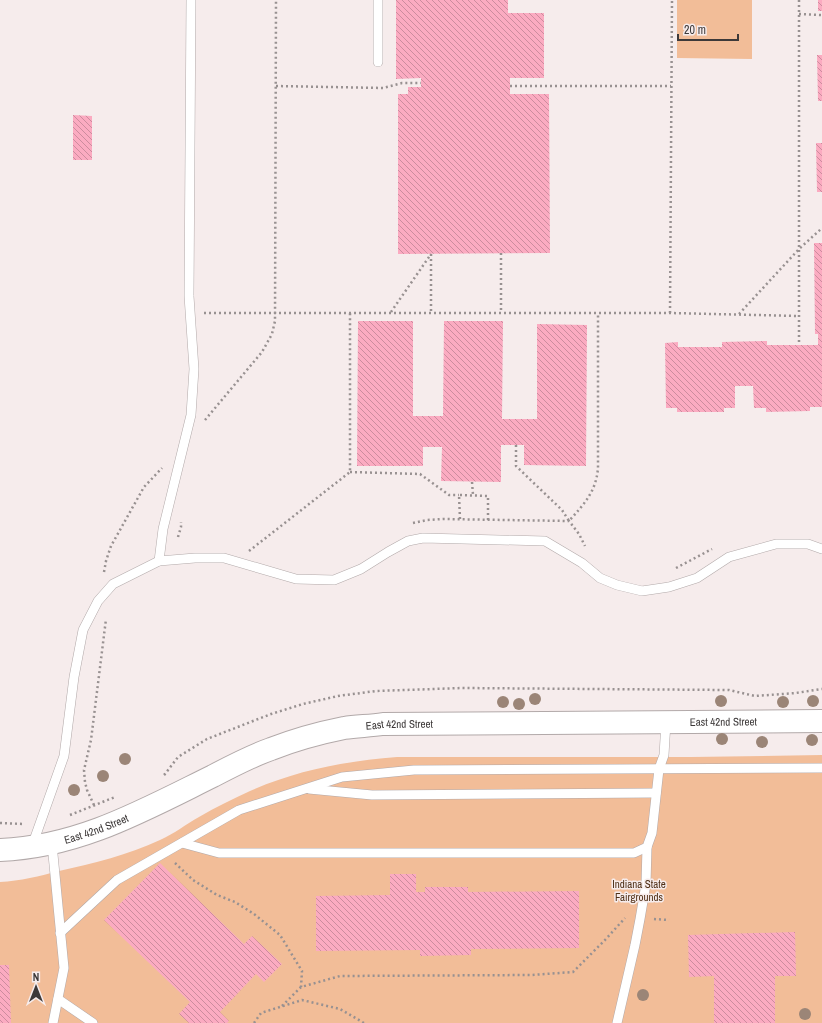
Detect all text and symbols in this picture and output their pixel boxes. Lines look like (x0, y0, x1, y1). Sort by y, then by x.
scale bar (678, 16, 738, 42)
text: 20 m (684, 22, 706, 38)
street label: East 42nd Street (690, 714, 758, 729)
street label: East 42nd Street (365, 717, 434, 733)
street label: East 42nd Street (63, 811, 131, 847)
park label: Indiana State Fairgrounds (612, 877, 666, 904)
north arrow (16, 967, 56, 1007)
text: N (33, 970, 39, 984)

